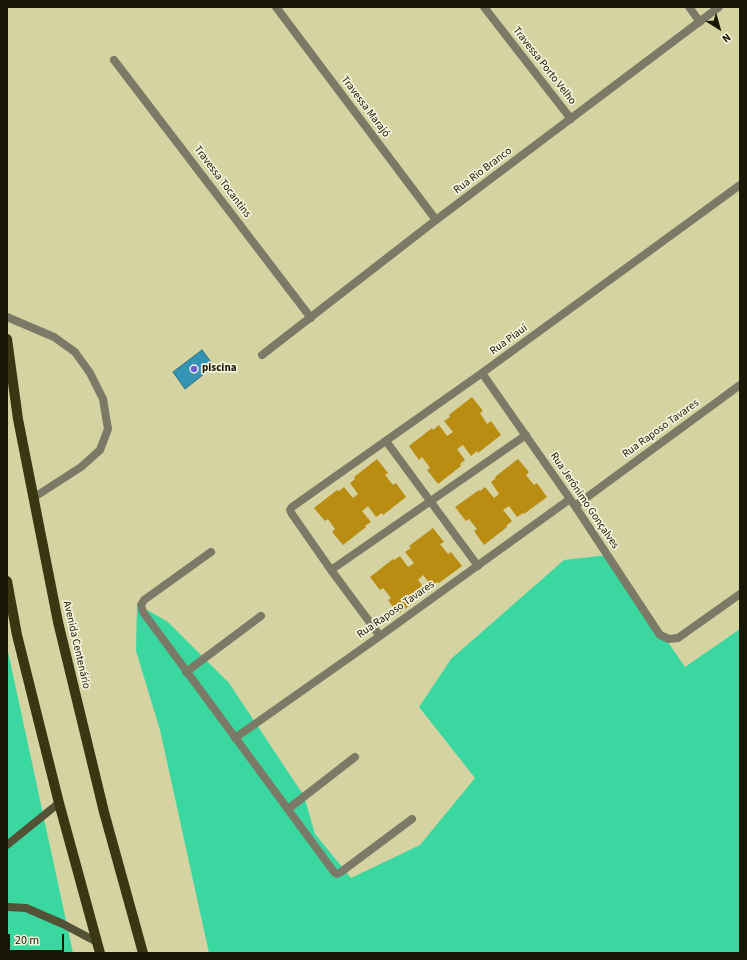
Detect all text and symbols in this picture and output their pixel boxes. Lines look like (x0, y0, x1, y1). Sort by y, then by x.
north arrow (699, 8, 739, 48)
street label: Travessa Porto Velho (509, 24, 579, 108)
text: N (719, 30, 734, 46)
street label: Travessa Marajó (338, 74, 392, 140)
street label: Travessa Tocantins (191, 143, 253, 221)
street label: Rua Rio Branco (451, 145, 515, 197)
street label: Rua Piauí (488, 322, 530, 358)
place label: piscina (202, 362, 236, 376)
marker: piscina (189, 364, 199, 374)
street label: Rua Raposo Tavares (620, 397, 702, 461)
street label: Rua Jerônimo Gonçalves (547, 450, 621, 552)
street label: Rua Raposo Tavares (355, 578, 437, 642)
street label: Avenida Centenário (59, 600, 93, 690)
scale bar (10, 926, 66, 952)
text: 20 m (15, 932, 39, 949)

